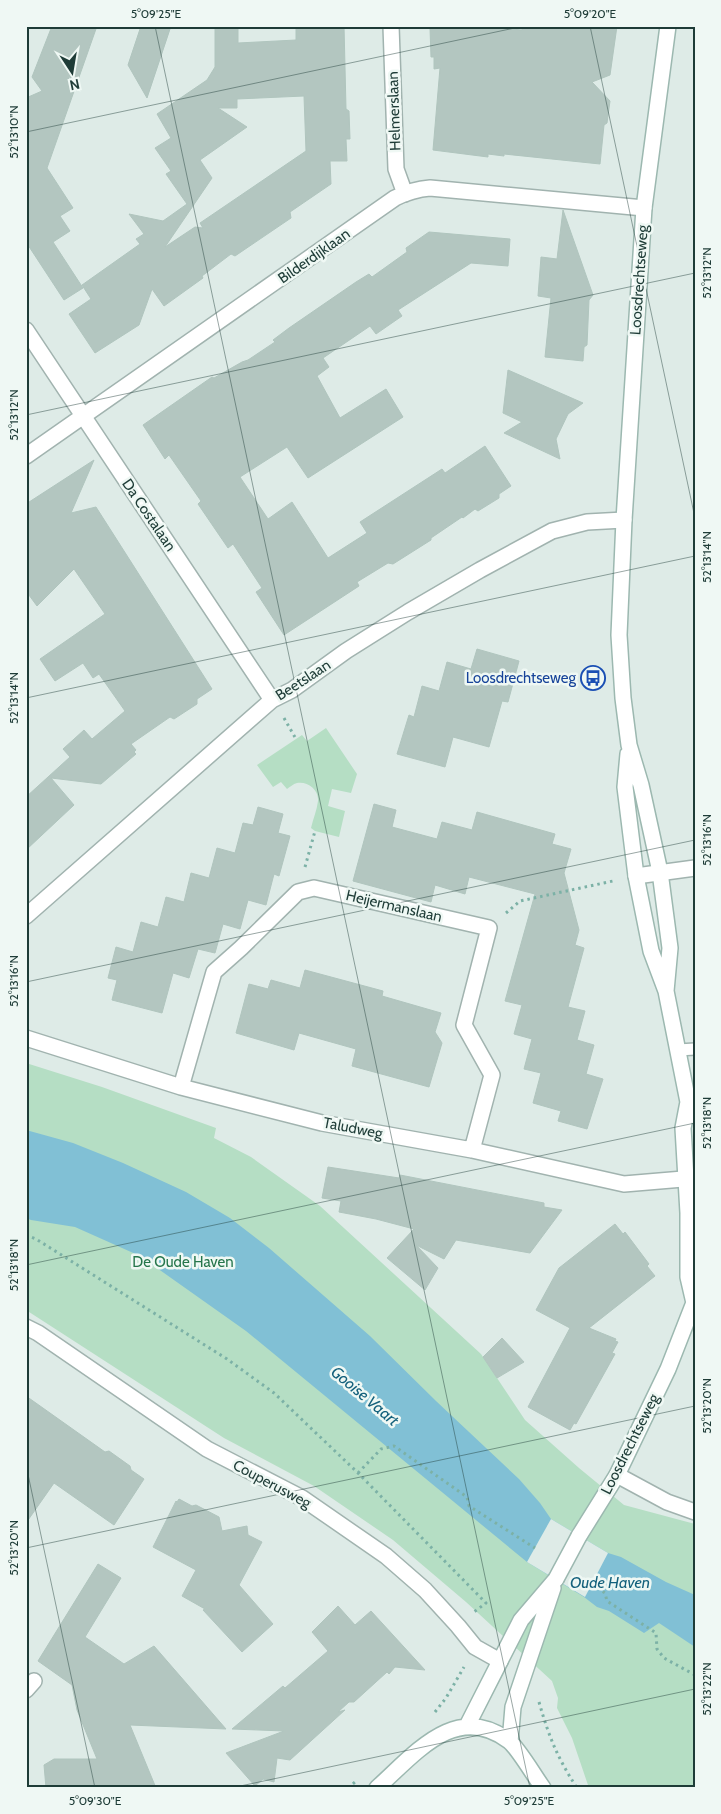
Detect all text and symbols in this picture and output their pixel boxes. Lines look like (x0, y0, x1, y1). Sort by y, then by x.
text: 5°09'25"E (131, 6, 182, 21)
text: 5°09'20"E (564, 6, 617, 21)
north arrow (48, 48, 98, 98)
street label: Helmerslaan (384, 71, 404, 151)
text: N (68, 75, 81, 95)
text: 52°13'10"N (6, 105, 21, 159)
street label: Loosdrechtseweg (626, 224, 652, 336)
street label: Bilderdijklaan (275, 225, 353, 287)
text: 52°13'12"N (699, 247, 714, 299)
text: 52°13'12"N (6, 389, 21, 441)
street label: Da Costalaan (118, 475, 180, 555)
text: 52°13'14"N (699, 531, 714, 583)
street label: Beetslaan (272, 656, 334, 704)
bus stop icon: Loosdrechtseweg (580, 665, 606, 691)
place label: Loosdrechtseweg (466, 669, 577, 687)
text: 52°13'14"N (6, 672, 21, 724)
text: 52°13'16"N (699, 814, 714, 866)
street label: Heijermanslaan (344, 886, 444, 926)
text: 52°13'16"N (6, 955, 21, 1007)
text: 52°13'18"N (699, 1097, 714, 1149)
street label: Taludweg (322, 1113, 385, 1143)
text: 52°13'18"N (6, 1239, 21, 1291)
park label: De Oude Haven (132, 1253, 234, 1271)
water label: Gooise Vaart (327, 1362, 404, 1431)
text: 52°13'20"N (699, 1378, 714, 1434)
street label: Loosdrechtseweg (597, 1390, 663, 1497)
street label: Couperusweg (230, 1456, 315, 1512)
text: 52°13'20"N (6, 1520, 21, 1576)
water label: Oude Haven (570, 1573, 650, 1592)
text: 52°13'22"N (699, 1662, 714, 1716)
text: 5°09'30"E (69, 1793, 122, 1808)
text: 5°09'25"E (504, 1793, 555, 1808)

